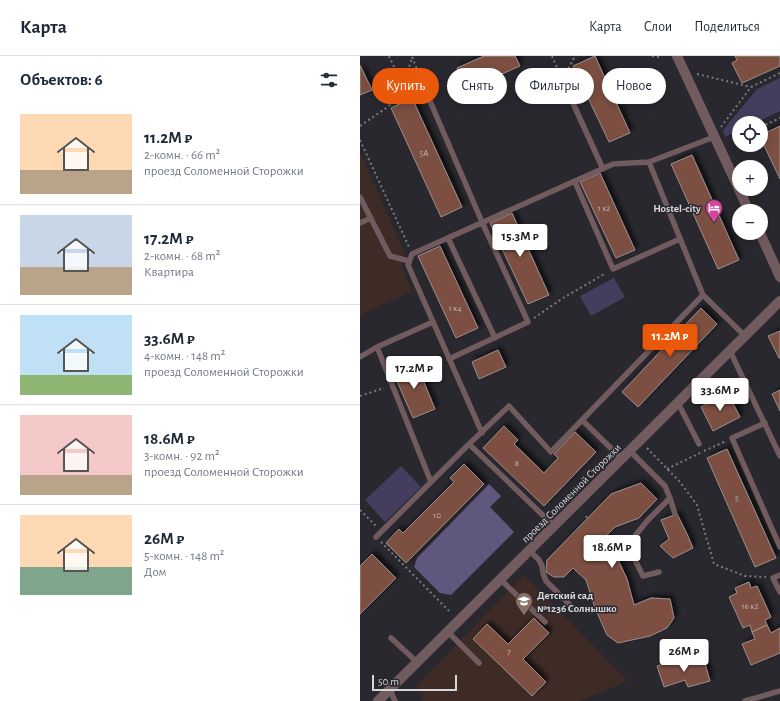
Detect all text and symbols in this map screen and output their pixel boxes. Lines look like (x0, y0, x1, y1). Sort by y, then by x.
text: Карта (20, 18, 67, 37)
text: Карта (589, 20, 622, 34)
text: Слои (644, 20, 672, 34)
text: Поделиться (694, 20, 760, 34)
chip: Купить (372, 68, 439, 104)
chip: Снять (447, 68, 507, 104)
chip: Фильтры (515, 68, 594, 104)
chip: Новое (602, 68, 666, 104)
icon: filters (318, 69, 340, 91)
text: Объектов: 6 (20, 71, 103, 88)
map controls (732, 116, 768, 240)
button: locate (732, 116, 768, 152)
text: 11.2M ₽ (144, 129, 192, 146)
icon: home (52, 130, 100, 178)
text: 2-комн. · 66 m² (144, 149, 220, 162)
house number: 5А (419, 149, 429, 158)
button: + (732, 160, 768, 196)
text: проезд Соломенной Сторожки (144, 165, 304, 178)
hotel icon: Hostel-city (704, 198, 724, 223)
place label: Hostel-city (653, 203, 701, 214)
house number: 1 к2 (598, 204, 610, 213)
button: − (732, 204, 768, 240)
pin: 15.3M ₽ (483, 224, 557, 258)
text: 17.2M ₽ (144, 230, 193, 247)
text: 15.3M ₽ (501, 230, 539, 243)
icon: home (52, 231, 100, 279)
text: 2-комн. · 68 m² (144, 250, 220, 263)
text: Квартира (144, 266, 194, 279)
house number: 1 к4 (448, 304, 462, 313)
pin: 11.2M ₽ (633, 324, 707, 358)
text: 33.6M ₽ (144, 330, 195, 347)
text: 11.2M ₽ (652, 330, 688, 343)
icon: home (52, 331, 100, 379)
text: 4-комн. · 148 m² (144, 350, 225, 363)
pin: 17.2M ₽ (377, 356, 451, 390)
text: 17.2M ₽ (395, 362, 433, 375)
text: проезд Соломенной Сторожки (144, 366, 304, 379)
pin: 33.6M ₽ (683, 378, 757, 412)
text: 33.6M ₽ (701, 384, 739, 397)
text: 18.6M ₽ (144, 430, 195, 447)
icon: home (52, 431, 100, 479)
street label: проезд Соломенной Сторожки (520, 442, 623, 545)
text: 3-комн. · 92 m² (144, 450, 219, 463)
house number: 8 (515, 459, 519, 468)
text: проезд Соломенной Сторожки (144, 466, 304, 479)
house number: 5 (735, 494, 739, 503)
house number: 10 (433, 511, 441, 520)
text: 26M ₽ (144, 530, 184, 547)
icon: home (52, 531, 100, 579)
pin: 18.6M ₽ (575, 535, 649, 569)
text: 18.6M ₽ (593, 541, 631, 554)
text: 5-комн. · 148 m² (144, 550, 224, 563)
text: Дом (144, 566, 167, 579)
place label: Детский сад №1236 Солнышко (537, 590, 617, 614)
school or university icon: Детский сад №1236 Солнышко (514, 591, 534, 616)
house number: 16 к2 (741, 602, 759, 611)
pin: 26M ₽ (656, 639, 712, 673)
text: 26M ₽ (669, 645, 699, 658)
house number: 7 (507, 648, 511, 657)
scale bar (372, 673, 457, 692)
text: 50 m (378, 676, 399, 687)

